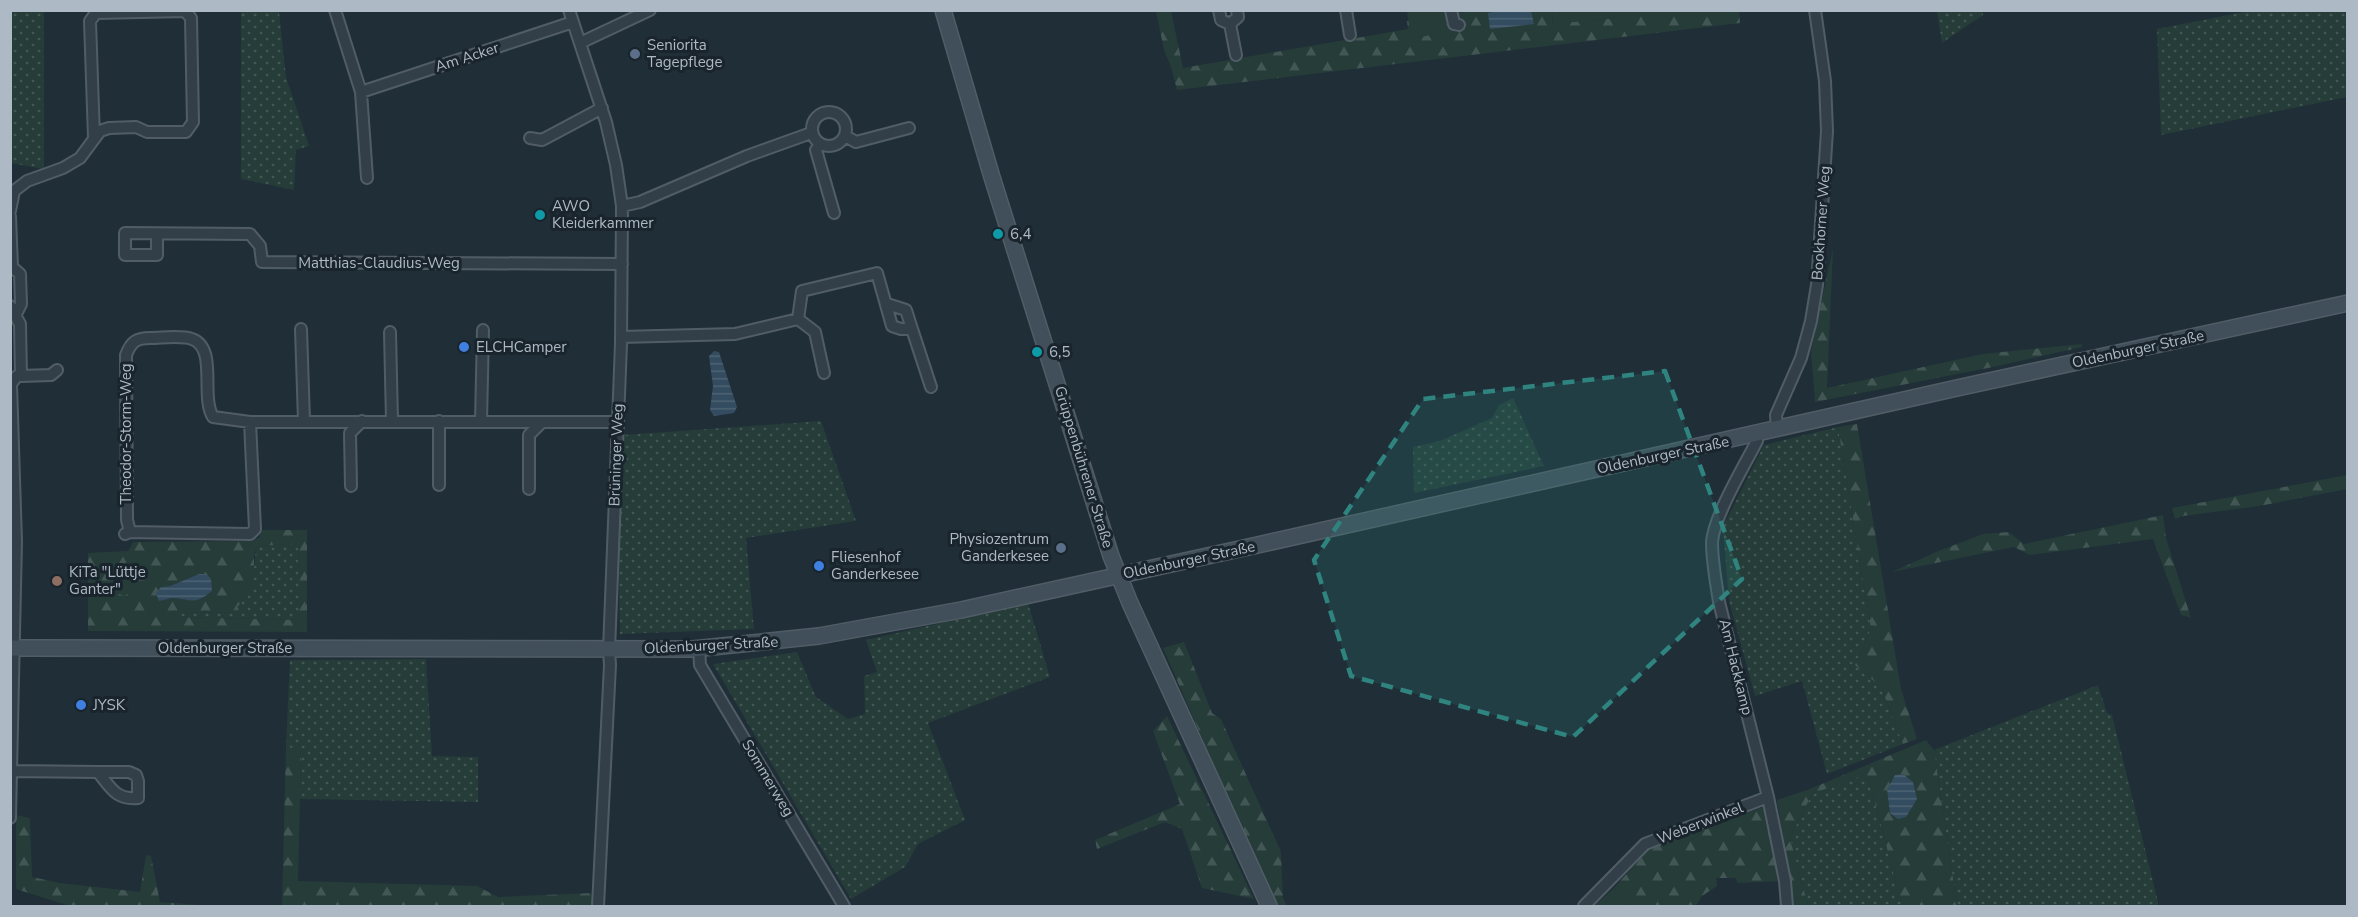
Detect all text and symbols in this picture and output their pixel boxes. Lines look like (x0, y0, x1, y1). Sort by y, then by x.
place label: Seniorita Tagepflege (647, 35, 722, 72)
street label: Am Acker (432, 37, 502, 77)
marker: Seniorita Tagepflege (628, 47, 642, 61)
street label: Bookhorner Weg (1807, 165, 1835, 281)
place label: AWO Kleiderkammer (552, 196, 654, 233)
marker: AWO Kleiderkammer (533, 208, 547, 222)
place label: 6,4 (1010, 224, 1031, 244)
marker: 6,4 (991, 227, 1005, 241)
street label: Matthias-Claudius-Weg (298, 253, 460, 273)
street label: Oldenburger Straße (2070, 325, 2206, 373)
place label: ELCHCamper (476, 337, 567, 357)
marker: ELCHCamper (457, 340, 471, 354)
place label: 6,5 (1049, 342, 1070, 362)
marker: 6,5 (1030, 345, 1044, 359)
street label: Theodor-Storm-Weg (116, 363, 136, 505)
street label: Grüppenbührener Straße (1050, 384, 1118, 550)
street label: Brüninger Weg (604, 403, 628, 507)
street label: Oldenburger Straße (1595, 431, 1731, 479)
place label: Physiozentrum Ganderkesee (949, 529, 1049, 566)
street label: Oldenburger Straße (1121, 536, 1257, 584)
marker: Physiozentrum Ganderkesee (1054, 541, 1068, 555)
place label: Fliesenhof Ganderkesee (831, 547, 919, 584)
marker: Fliesenhof Ganderkesee (812, 559, 826, 573)
place label: KiTa "Lüttje Ganter" (69, 562, 146, 599)
marker: KiTa "Lüttje Ganter" (50, 574, 64, 588)
street label: Am Hackkamp (1714, 617, 1758, 717)
street label: Oldenburger Straße (643, 631, 779, 659)
street label: Oldenburger Straße (158, 638, 292, 658)
place label: JYSK (92, 695, 126, 715)
marker: JYSK (74, 698, 88, 712)
street label: Sommerweg (737, 736, 799, 820)
street label: Weberwinkel (1654, 797, 1746, 849)

